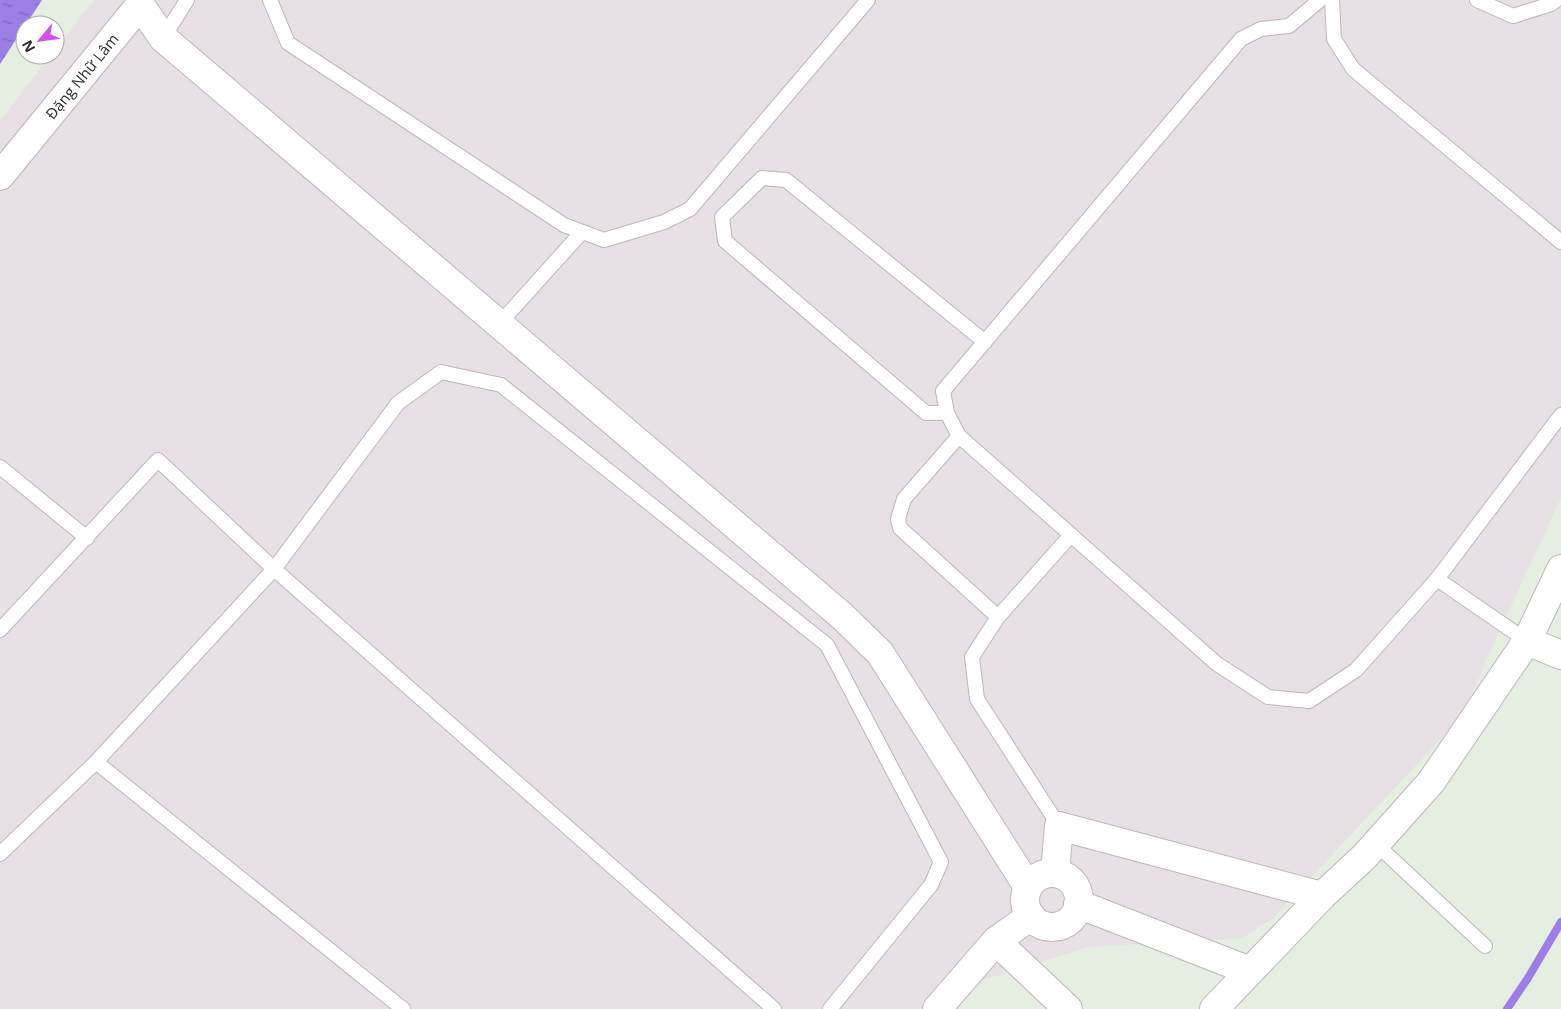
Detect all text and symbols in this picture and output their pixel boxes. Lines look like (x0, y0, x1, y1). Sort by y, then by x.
north arrow (15, 15, 65, 65)
street label: Đặng Nhữ Lâm (41, 29, 123, 123)
text: N (17, 37, 39, 56)

